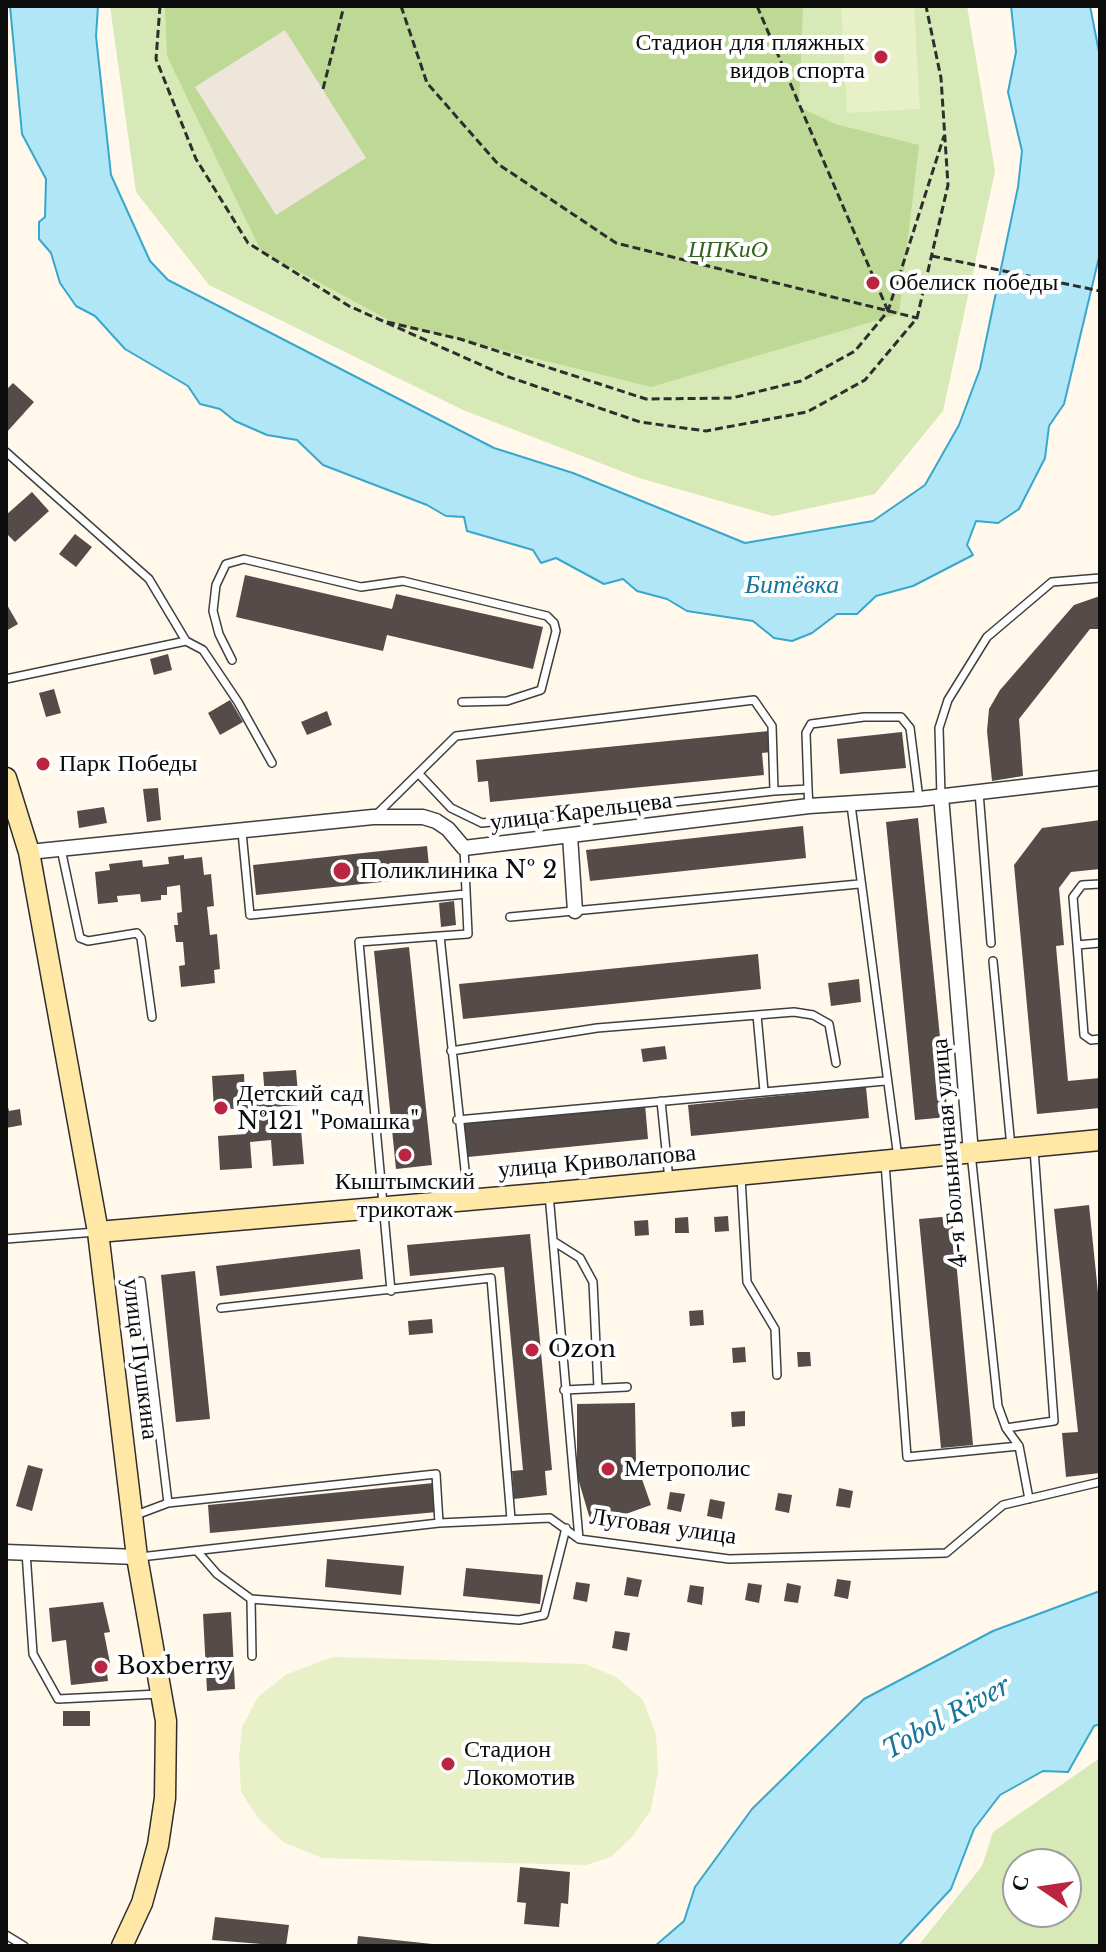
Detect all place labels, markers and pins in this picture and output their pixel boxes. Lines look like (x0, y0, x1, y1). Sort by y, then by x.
place label: Стадион для пляжных видов спорта (636, 29, 865, 85)
marker: Стадион для пляжных видов спорта (872, 48, 890, 66)
place label: Обелиск победы (889, 269, 1058, 297)
marker: Обелиск победы (864, 274, 882, 292)
place label: Парк Победы (59, 750, 197, 778)
marker: Парк Победы (34, 755, 52, 773)
place label: Поликлиника № 2 (360, 857, 557, 885)
marker: Поликлиника № 2 (331, 860, 353, 882)
place label: Детский сад №121 "Ромашка" (237, 1080, 419, 1136)
marker: Детский сад №121 "Ромашка" (212, 1099, 230, 1117)
marker: Кыштымский трикотаж (396, 1146, 414, 1164)
place label: Кыштымский трикотаж (335, 1168, 475, 1224)
place label: Ozon (548, 1336, 616, 1364)
marker: Ozon (523, 1341, 541, 1359)
place label: Метрополис (624, 1455, 750, 1483)
marker: Метрополис (599, 1460, 617, 1478)
place label: Boxberry (117, 1653, 233, 1681)
marker: Boxberry (92, 1658, 110, 1676)
place label: Стадион Локомотив (464, 1736, 575, 1792)
marker: Стадион Локомотив (439, 1755, 457, 1773)

